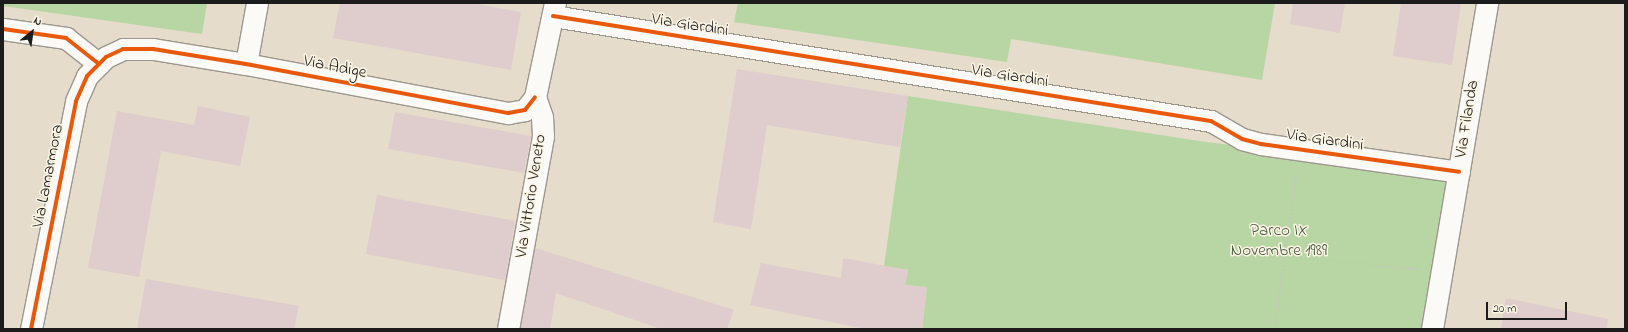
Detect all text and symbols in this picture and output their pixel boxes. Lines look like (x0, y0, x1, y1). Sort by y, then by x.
street label: Via Giardini (650, 9, 730, 41)
north arrow (12, 12, 52, 52)
text: N (31, 13, 45, 30)
street label: Via Adige (302, 51, 368, 83)
street label: Via Giardini (970, 60, 1050, 92)
street label: Via Filanda (1451, 79, 1483, 159)
street label: Via Lamarmora (28, 123, 68, 229)
street label: Via Giardini (1285, 125, 1365, 155)
street label: Via Vittorio Veneto (511, 133, 551, 259)
park label: Parco IX Novembre 1989 (1231, 221, 1327, 261)
scale bar (1488, 294, 1569, 320)
text: 20 m (1493, 300, 1516, 318)

